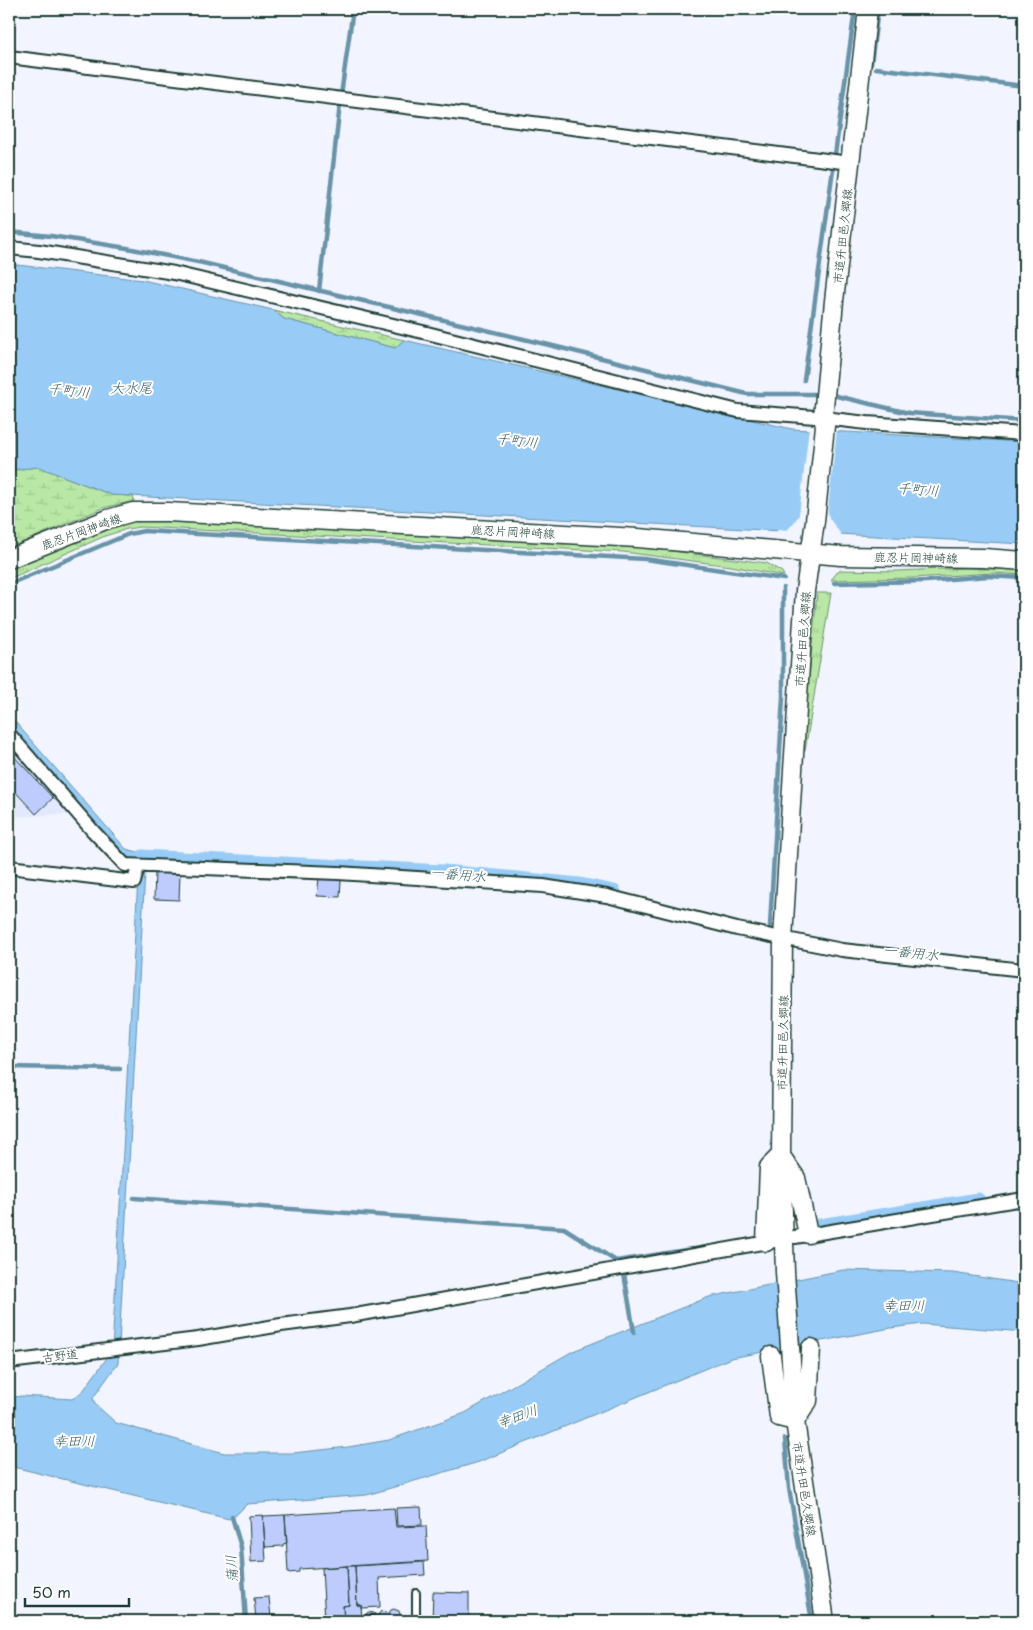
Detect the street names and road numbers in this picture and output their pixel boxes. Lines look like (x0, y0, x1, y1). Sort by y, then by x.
street label: 市道升田邑久郷線 (828, 187, 856, 285)
street label: 鹿忍片岡神崎線 (38, 508, 124, 554)
street label: 鹿忍片岡神崎線 (471, 520, 555, 542)
street label: 鹿忍片岡神崎線 (874, 547, 958, 567)
street label: 市道升田邑久郷線 (790, 590, 814, 688)
street label: 市道升田邑久郷線 (772, 995, 792, 1091)
street label: 古野道 (41, 1344, 79, 1366)
street label: 市道升田邑久郷線 (789, 1440, 821, 1538)

